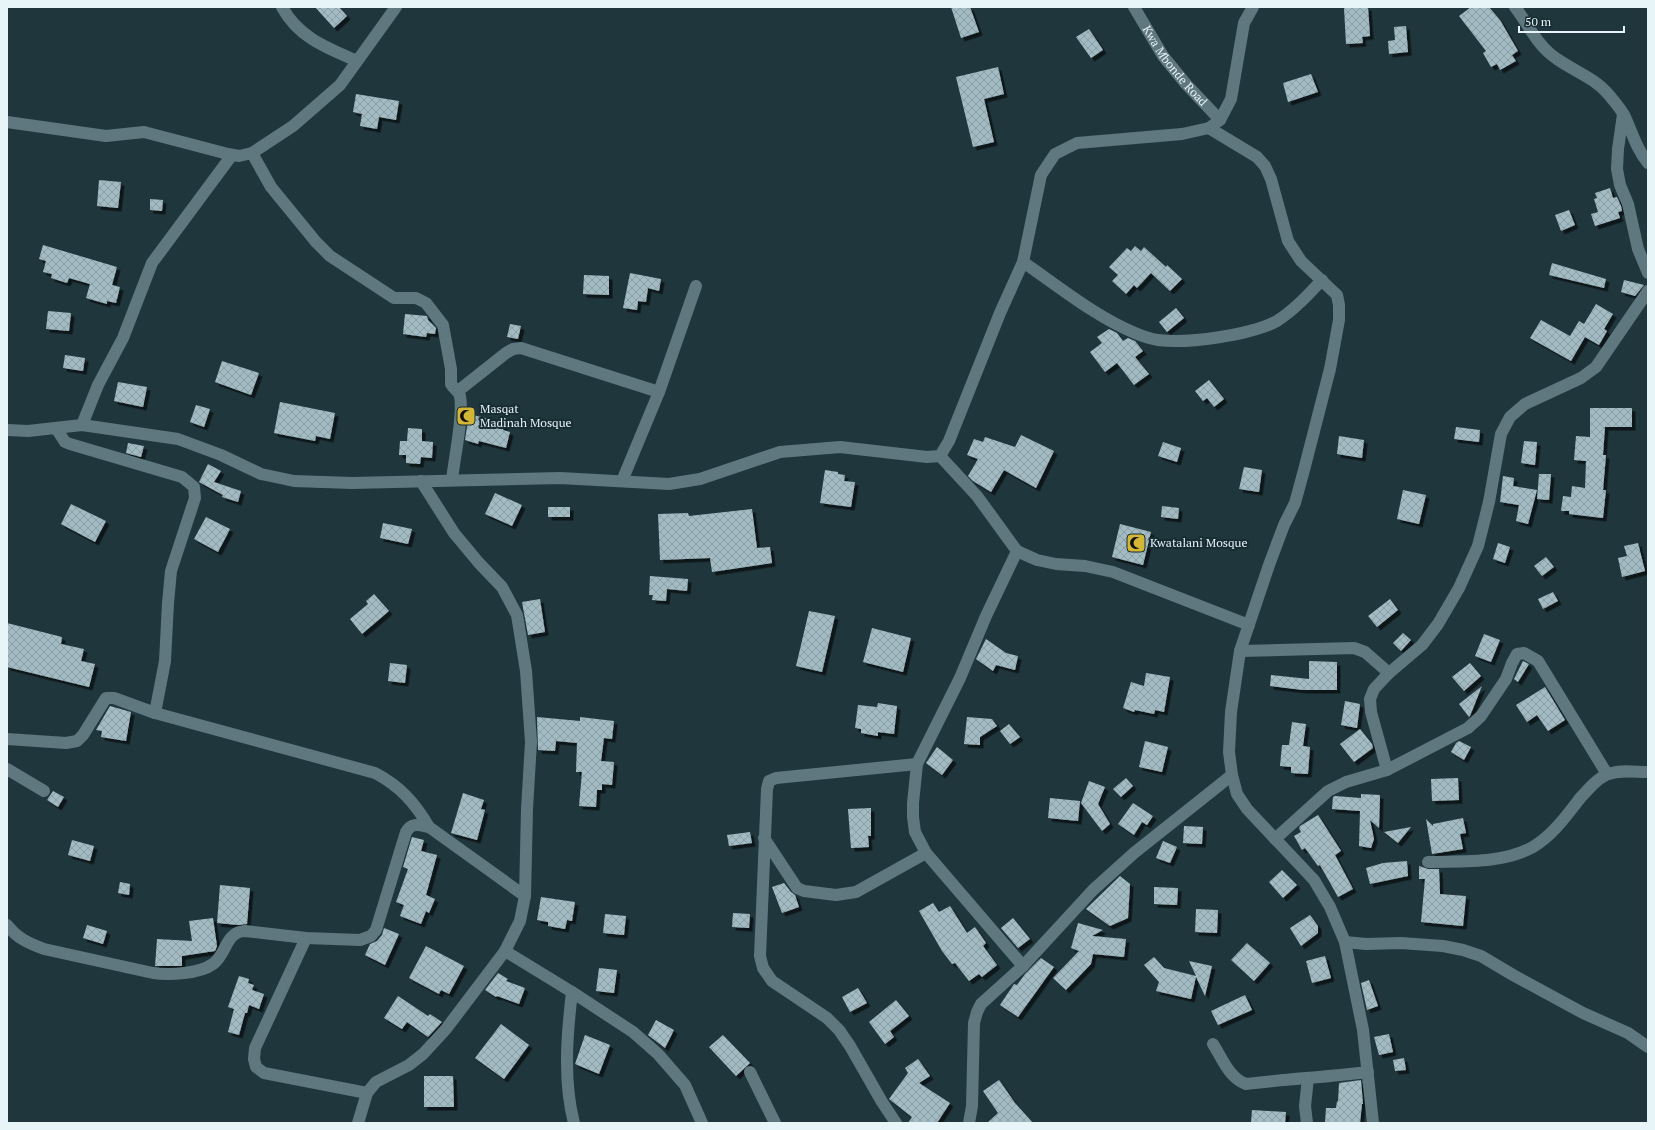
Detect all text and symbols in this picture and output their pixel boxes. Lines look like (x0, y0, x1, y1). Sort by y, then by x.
scale bar (1519, 8, 1624, 34)
text: 50 m (1525, 14, 1552, 29)
street label: Kwa Mbonde Road (1140, 23, 1211, 109)
place label: Masqat Madinah Mosque (480, 401, 572, 430)
mosque icon: Masqat Madinah Mosque (455, 405, 477, 427)
mosque icon: Kwatalani Mosque (1125, 532, 1147, 554)
place label: Kwatalani Mosque (1150, 535, 1247, 550)

